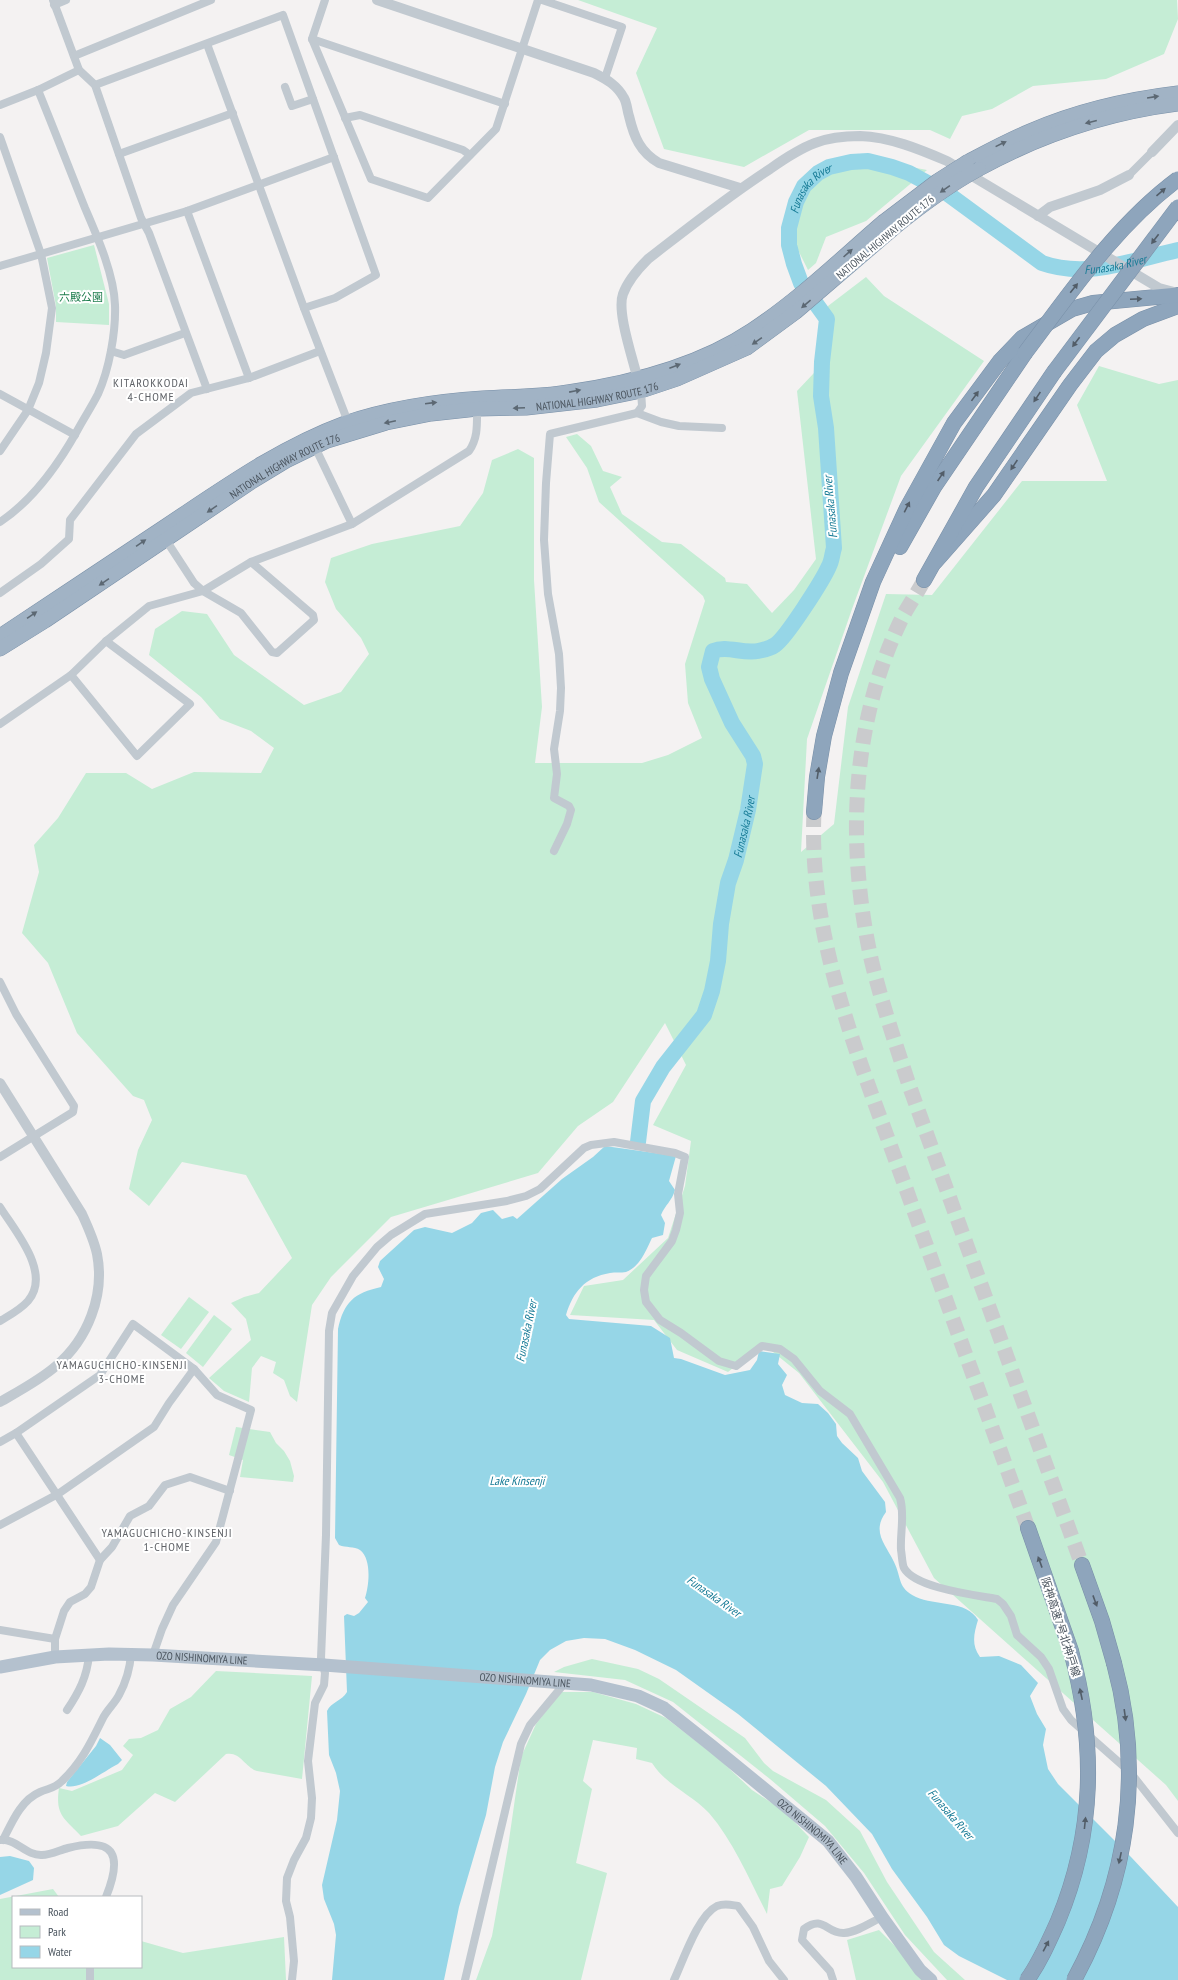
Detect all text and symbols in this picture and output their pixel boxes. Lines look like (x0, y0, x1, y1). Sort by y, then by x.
one-way arrow (1147, 93, 1159, 99)
one-way arrow (1085, 120, 1097, 126)
one-way arrow (996, 141, 1007, 147)
water label: Funasaka River (786, 159, 834, 215)
one-way arrow (940, 185, 951, 193)
one-way arrow (1156, 188, 1167, 197)
street label: NATIONAL HIGHWAY ROUTE 176 (833, 192, 937, 282)
one-way arrow (1150, 233, 1159, 244)
one-way arrow (842, 249, 853, 258)
water label: Funasaka River (1084, 250, 1149, 277)
one-way arrow (1070, 283, 1078, 294)
park label: 六殿公園 (59, 290, 103, 304)
one-way arrow (1130, 296, 1142, 303)
one-way arrow (800, 300, 811, 309)
one-way arrow (752, 337, 763, 345)
one-way arrow (1072, 337, 1080, 348)
one-way arrow (670, 363, 682, 369)
district label: KITAROKKODAI 4-CHOME (113, 375, 189, 404)
street label: NATIONAL HIGHWAY ROUTE 176 (535, 379, 660, 414)
one-way arrow (568, 388, 581, 394)
one-way arrow (970, 390, 979, 401)
one-way arrow (1033, 392, 1041, 402)
one-way arrow (425, 400, 437, 406)
one-way arrow (512, 405, 525, 411)
one-way arrow (384, 420, 396, 426)
street label: NATIONAL HIGHWAY ROUTE 176 (227, 430, 342, 502)
one-way arrow (1010, 460, 1018, 471)
one-way arrow (937, 471, 945, 481)
water label: Funasaka River (820, 474, 840, 539)
one-way arrow (904, 501, 911, 512)
one-way arrow (207, 505, 217, 513)
one-way arrow (136, 539, 146, 547)
one-way arrow (98, 578, 110, 585)
one-way arrow (27, 611, 38, 619)
one-way arrow (815, 767, 821, 779)
water label: Funasaka River (729, 793, 758, 859)
water label: Funasaka River (512, 1297, 540, 1363)
district label: YAMAGUCHICHO-KINSENJI 3-CHOME (57, 1357, 188, 1386)
water label: Lake Kinsenji (490, 1473, 546, 1488)
district label: YAMAGUCHICHO-KINSENJI 1-CHOME (102, 1525, 233, 1554)
one-way arrow (1037, 1555, 1043, 1567)
water label: Funasaka River (684, 1572, 745, 1621)
street label: 阪神高速7号北神戸線 (1038, 1575, 1084, 1679)
one-way arrow (1093, 1595, 1099, 1607)
street label: OZO NISHINOMIYA LINE (156, 1648, 248, 1668)
street label: OZO NISHINOMIYA LINE (479, 1670, 572, 1690)
one-way arrow (1077, 1687, 1083, 1700)
one-way arrow (1122, 1709, 1128, 1721)
water label: Funasaka River (925, 1786, 978, 1844)
street label: OZO NISHINOMIYA LINE (774, 1795, 851, 1867)
one-way arrow (1082, 1817, 1088, 1829)
one-way arrow (1117, 1852, 1123, 1864)
legend (12, 1896, 142, 1968)
text: Road (48, 1904, 68, 1919)
text: Park (48, 1924, 66, 1939)
one-way arrow (1043, 1940, 1050, 1952)
text: Water (48, 1944, 73, 1959)

